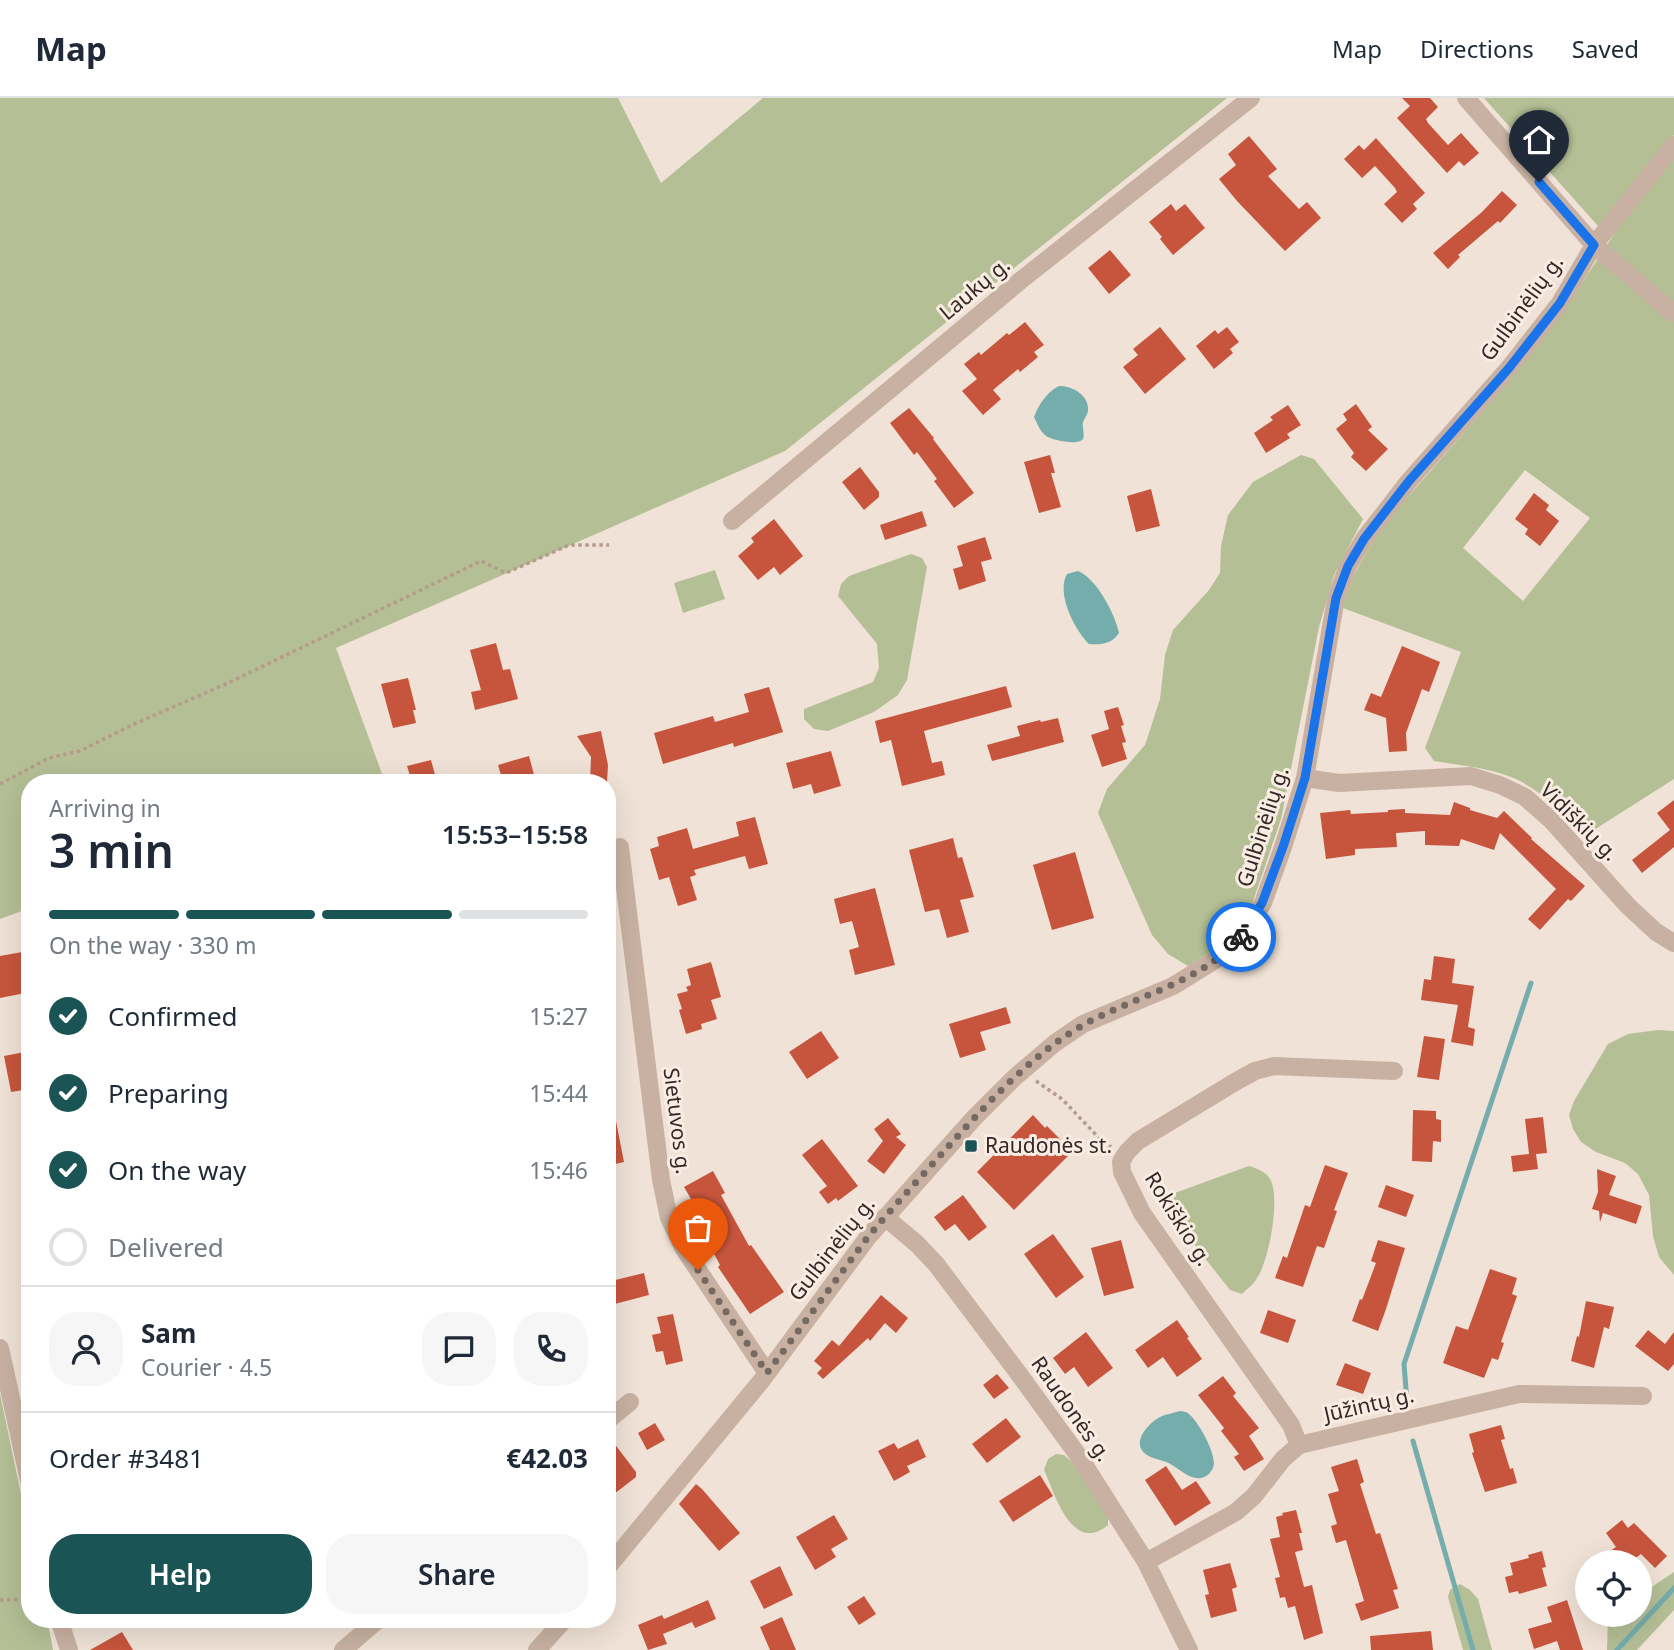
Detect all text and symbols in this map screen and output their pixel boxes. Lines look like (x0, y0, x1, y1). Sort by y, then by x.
text: Map (35, 26, 107, 71)
text: Map (1332, 32, 1382, 65)
text: Directions (1420, 32, 1534, 65)
text: Saved (1572, 32, 1639, 65)
pin (1509, 110, 1569, 182)
icon: home (1520, 121, 1558, 159)
street label: Gulbinėlių g. (1473, 249, 1569, 366)
street label: Laukų g. (933, 251, 1016, 326)
street label: Gulbinėlių g. (1229, 763, 1295, 890)
street label: Vidiškių g. (1534, 776, 1625, 867)
text: Arriving in (49, 792, 161, 824)
text: 15:53–15:58 (442, 816, 588, 852)
text: 3 min (49, 819, 174, 881)
courier (1206, 902, 1276, 972)
icon: bike (1222, 918, 1260, 956)
text: On the way · 330 m (49, 929, 256, 961)
icon: check (49, 997, 87, 1035)
text: Confirmed (108, 998, 238, 1034)
text: 15:27 (529, 1000, 588, 1032)
street label: Sietuvos g. (658, 1066, 698, 1176)
icon: check (49, 1074, 87, 1112)
text: Preparing (108, 1075, 229, 1111)
text: 15:44 (529, 1077, 588, 1109)
place label: Raudonės st. (985, 1131, 1112, 1159)
marker: Raudonės st. (963, 1138, 979, 1154)
icon: check (49, 1151, 87, 1189)
text: On the way (108, 1152, 246, 1188)
text: 15:46 (529, 1154, 588, 1186)
street label: Rokiškio g. (1139, 1166, 1219, 1271)
street label: Gulbinėlių g. (782, 1191, 881, 1306)
pin (668, 1198, 728, 1270)
icon: bag (679, 1209, 717, 1247)
text: Delivered (108, 1229, 224, 1265)
button: person (49, 1312, 123, 1386)
button: chat (422, 1312, 496, 1386)
button: phone (514, 1312, 588, 1386)
text: Sam (141, 1315, 196, 1351)
street label: Raudonės g. (1025, 1350, 1118, 1467)
text: Courier · 4.5 (141, 1351, 272, 1383)
street label: Jūžintų g. (1319, 1380, 1417, 1428)
text: Order #3481 (49, 1440, 204, 1476)
text: €42.03 (506, 1440, 588, 1476)
button: Help (49, 1534, 312, 1614)
button: Share (326, 1534, 588, 1614)
map controls (1575, 1550, 1652, 1627)
button: locate (1575, 1550, 1652, 1627)

